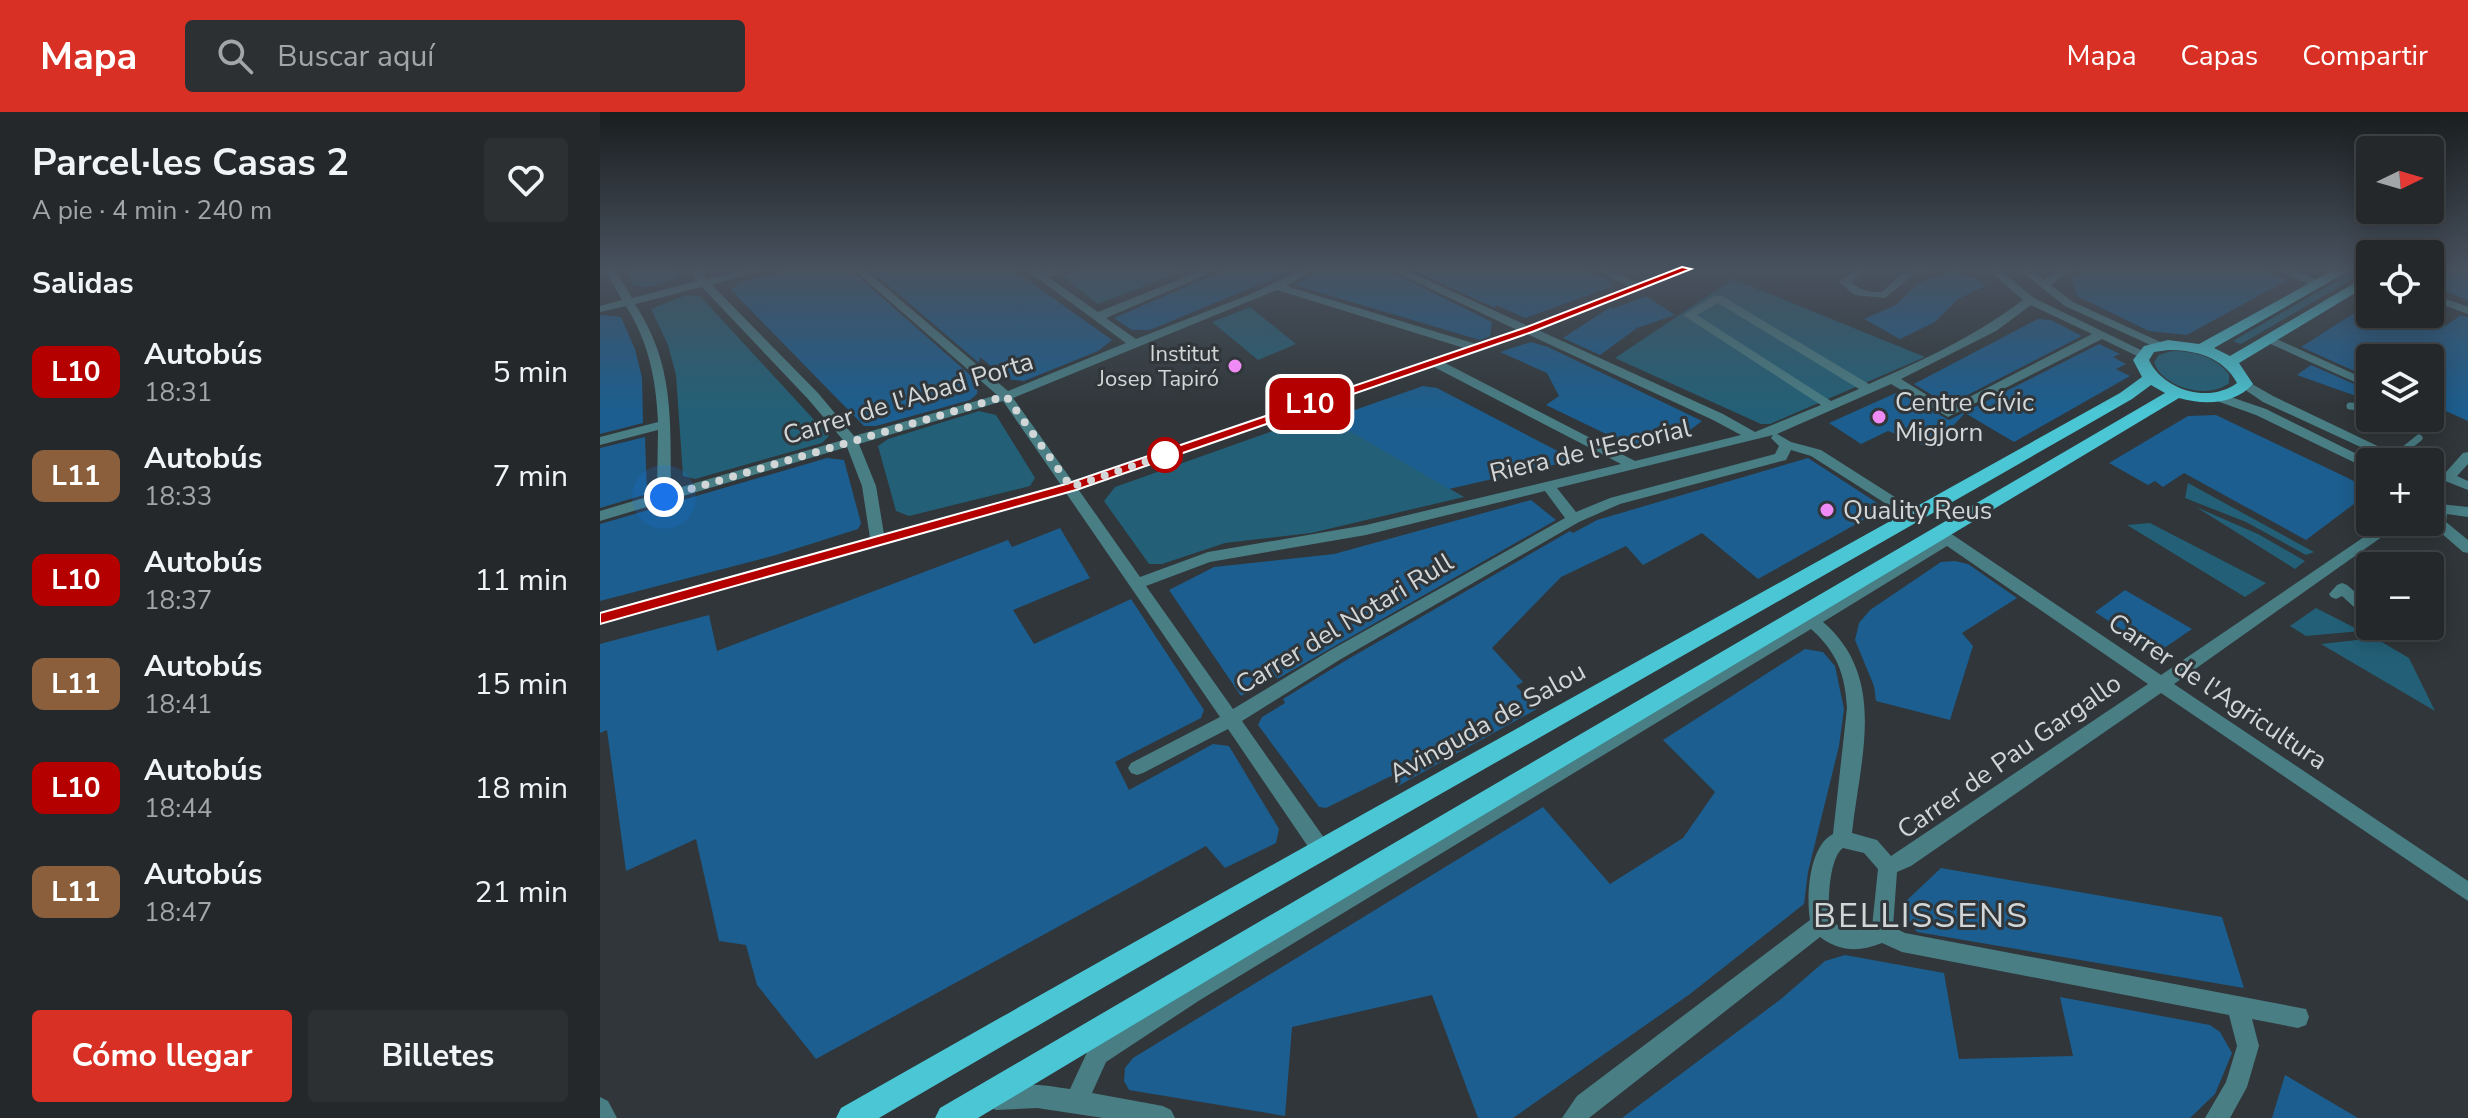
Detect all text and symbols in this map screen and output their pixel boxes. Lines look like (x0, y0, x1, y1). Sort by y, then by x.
search box (185, 20, 745, 92)
text: Mapa (40, 31, 137, 82)
icon: search (213, 34, 257, 78)
text: Buscar aquí (277, 36, 434, 77)
text: Mapa (2067, 37, 2136, 75)
text: Capas (2180, 37, 2258, 75)
text: Compartir (2302, 37, 2428, 75)
north arrow (2356, 136, 2444, 224)
map controls (2356, 136, 2444, 640)
text: Parcel·les Casas 2 (32, 137, 349, 188)
button: heart (484, 138, 568, 222)
text: A pie · 4 min · 240 m (32, 193, 272, 228)
button: locate (2356, 240, 2444, 328)
text: Salidas (32, 263, 134, 304)
text: Autobús (144, 334, 262, 375)
place label: Institut Josep Tapiró (1097, 339, 1219, 394)
street label: Carrer de l'Abad Porta (779, 344, 1038, 453)
button: layers (2356, 344, 2444, 432)
text: 5 min (493, 352, 568, 393)
text: L10 (51, 353, 101, 391)
marker: Institut Josep Tapiró (1226, 357, 1244, 375)
text: 18:31 (144, 375, 212, 410)
line badge: L10 (1264, 378, 1356, 430)
text: L10 (1285, 385, 1335, 423)
place label: Centre Cívic Migjorn (1895, 385, 2034, 450)
marker: Centre Cívic Migjorn (1870, 408, 1888, 426)
street label: Riera de l'Escorial (1486, 410, 1694, 491)
text: Autobús (144, 438, 262, 479)
unlabelled marker (1148, 438, 1182, 472)
button: + (2356, 448, 2444, 536)
text: 7 min (493, 456, 568, 497)
text: L11 (51, 457, 101, 495)
your location (644, 477, 684, 517)
text: 18:33 (144, 479, 212, 514)
place label: Quality Reus (1843, 493, 1992, 528)
marker: Quality Reus (1818, 501, 1836, 519)
text: Autobús (144, 542, 262, 583)
street label: Carrer del Notari Rull (1229, 544, 1460, 702)
button: − (2356, 552, 2444, 640)
text: 11 min (475, 560, 568, 601)
text: L10 (51, 561, 101, 599)
text: 18:37 (144, 583, 212, 618)
street label: Carrer de l'Agricultura (2101, 605, 2334, 778)
text: Autobús (144, 646, 262, 687)
street label: Avinguda de Salou (1383, 654, 1592, 791)
text: 15 min (475, 664, 568, 705)
text: L11 (51, 665, 101, 703)
street label: Carrer de Pau Gargallo (1890, 666, 2128, 847)
text: 18:41 (144, 687, 212, 722)
text: Autobús (144, 750, 262, 791)
text: 18 min (475, 768, 568, 809)
text: L10 (51, 769, 101, 807)
text: 18:44 (144, 791, 212, 826)
text: Autobús (144, 854, 262, 895)
text: 21 min (475, 872, 568, 913)
text: L11 (51, 873, 101, 911)
district label: BELLISSENS (1813, 893, 2029, 939)
text: 18:47 (144, 895, 212, 930)
button: Cómo llegar (32, 1010, 292, 1102)
button: Billetes (308, 1010, 568, 1102)

